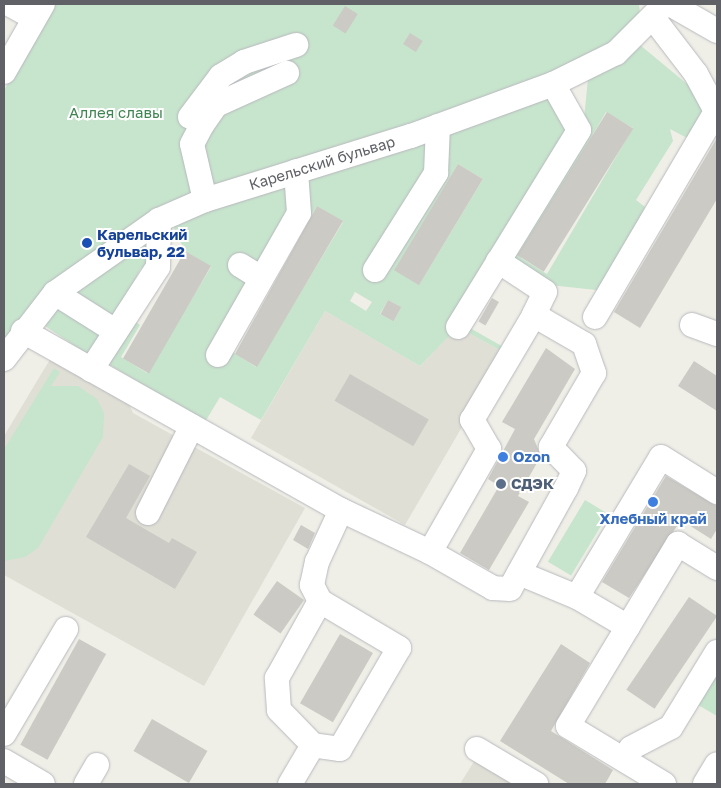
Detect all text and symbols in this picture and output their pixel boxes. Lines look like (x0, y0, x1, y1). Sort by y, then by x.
park label: Аллея славы (69, 104, 163, 122)
street label: Карельский бульвар (247, 132, 397, 194)
place label: Карельский бульвар, 22 (97, 225, 187, 260)
marker: Карельский бульвар, 22 (81, 237, 93, 249)
place label: Ozon (513, 448, 550, 466)
marker: Ozon (497, 451, 509, 463)
place label: СДЭК (511, 475, 554, 493)
marker: СДЭК (495, 478, 507, 490)
marker: Хлебный край (647, 496, 659, 508)
place label: Хлебный край (599, 510, 707, 528)

